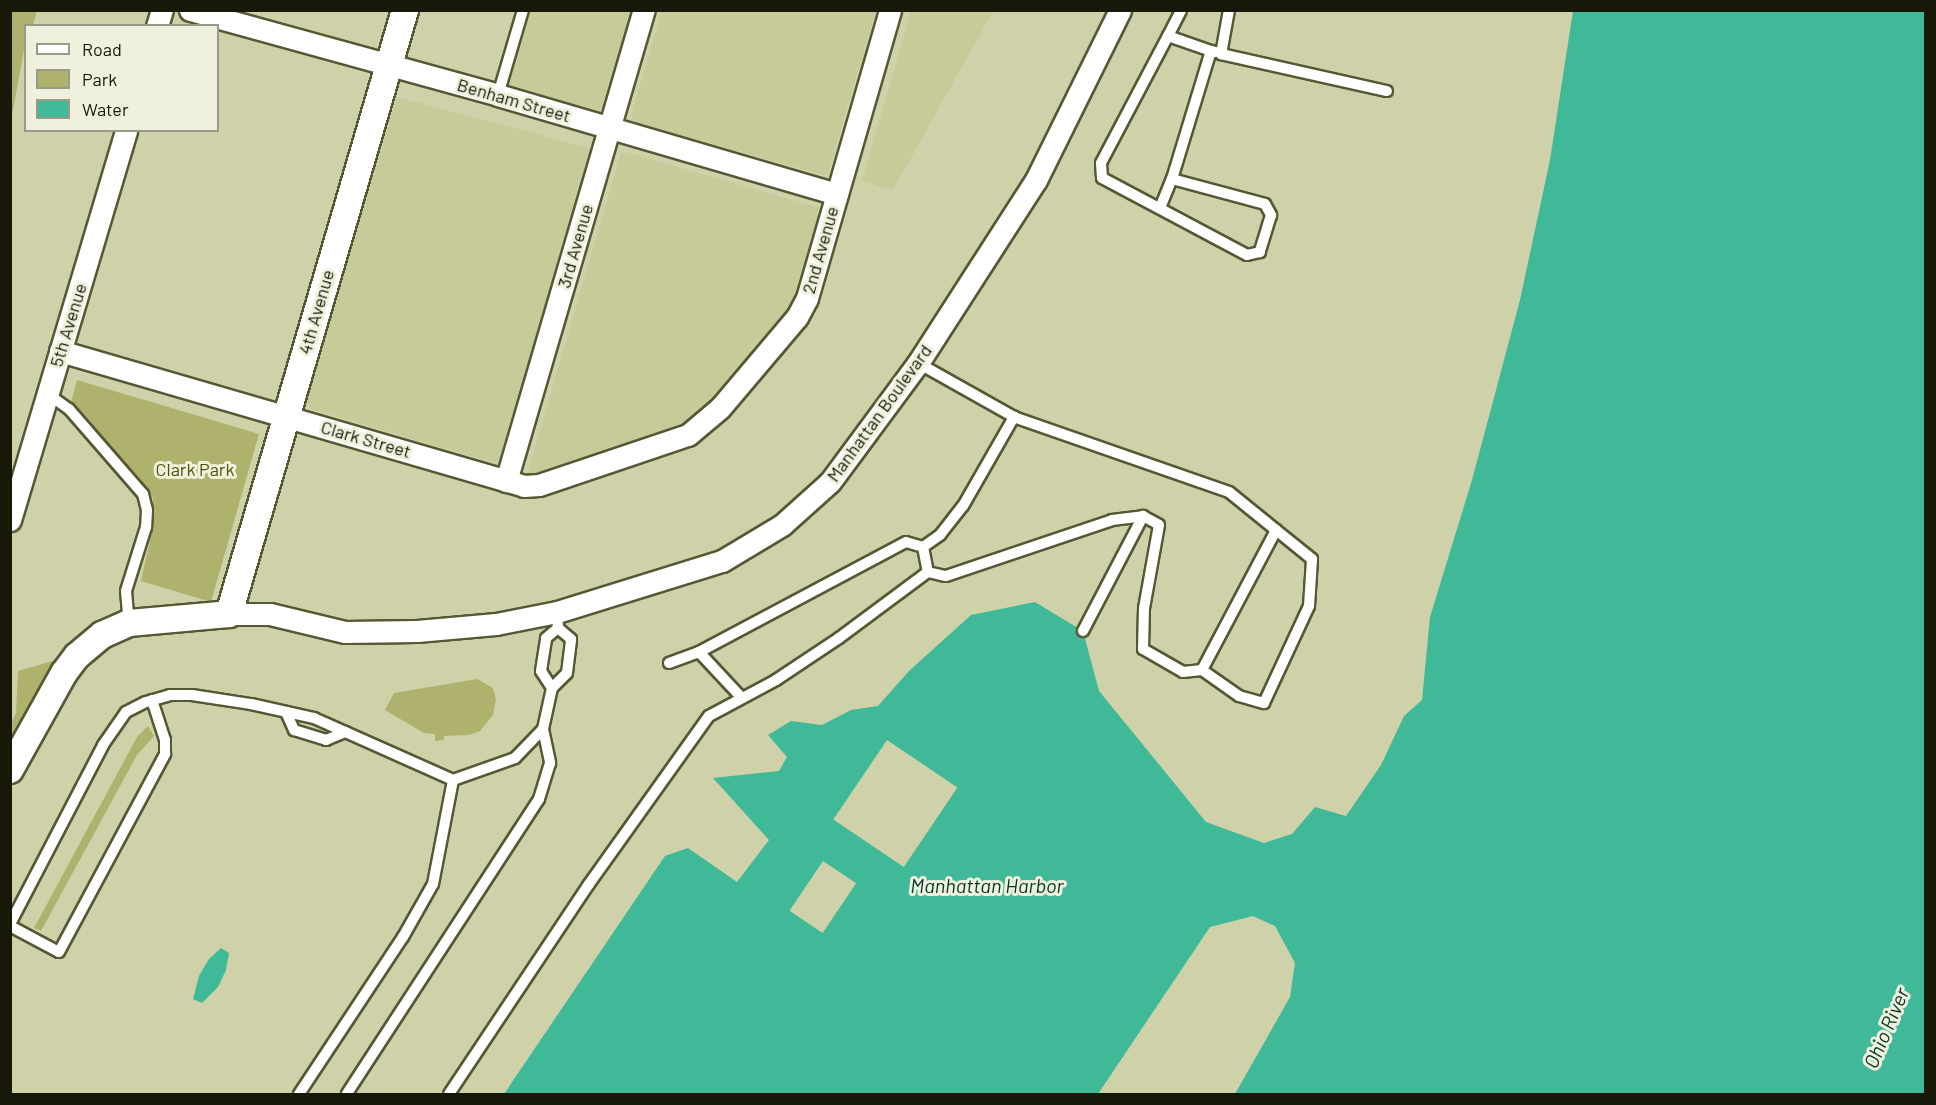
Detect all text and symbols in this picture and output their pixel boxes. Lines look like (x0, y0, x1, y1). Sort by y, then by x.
legend (24, 24, 219, 132)
text: Road (82, 38, 122, 60)
text: Park (82, 68, 117, 90)
street label: Benham Street (455, 73, 573, 127)
text: Water (82, 98, 129, 120)
street label: 3rd Avenue (553, 202, 597, 290)
street label: 2nd Avenue (797, 204, 843, 296)
street label: 4th Avenue (294, 267, 338, 357)
street label: 5th Avenue (45, 281, 91, 369)
street label: Manhattan Boulevard (822, 340, 936, 486)
street label: Clark Street (319, 416, 413, 462)
park label: Clark Park (156, 458, 234, 480)
water label: Manhattan Harbor (910, 873, 1064, 897)
water label: Ohio River (1858, 984, 1914, 1072)

